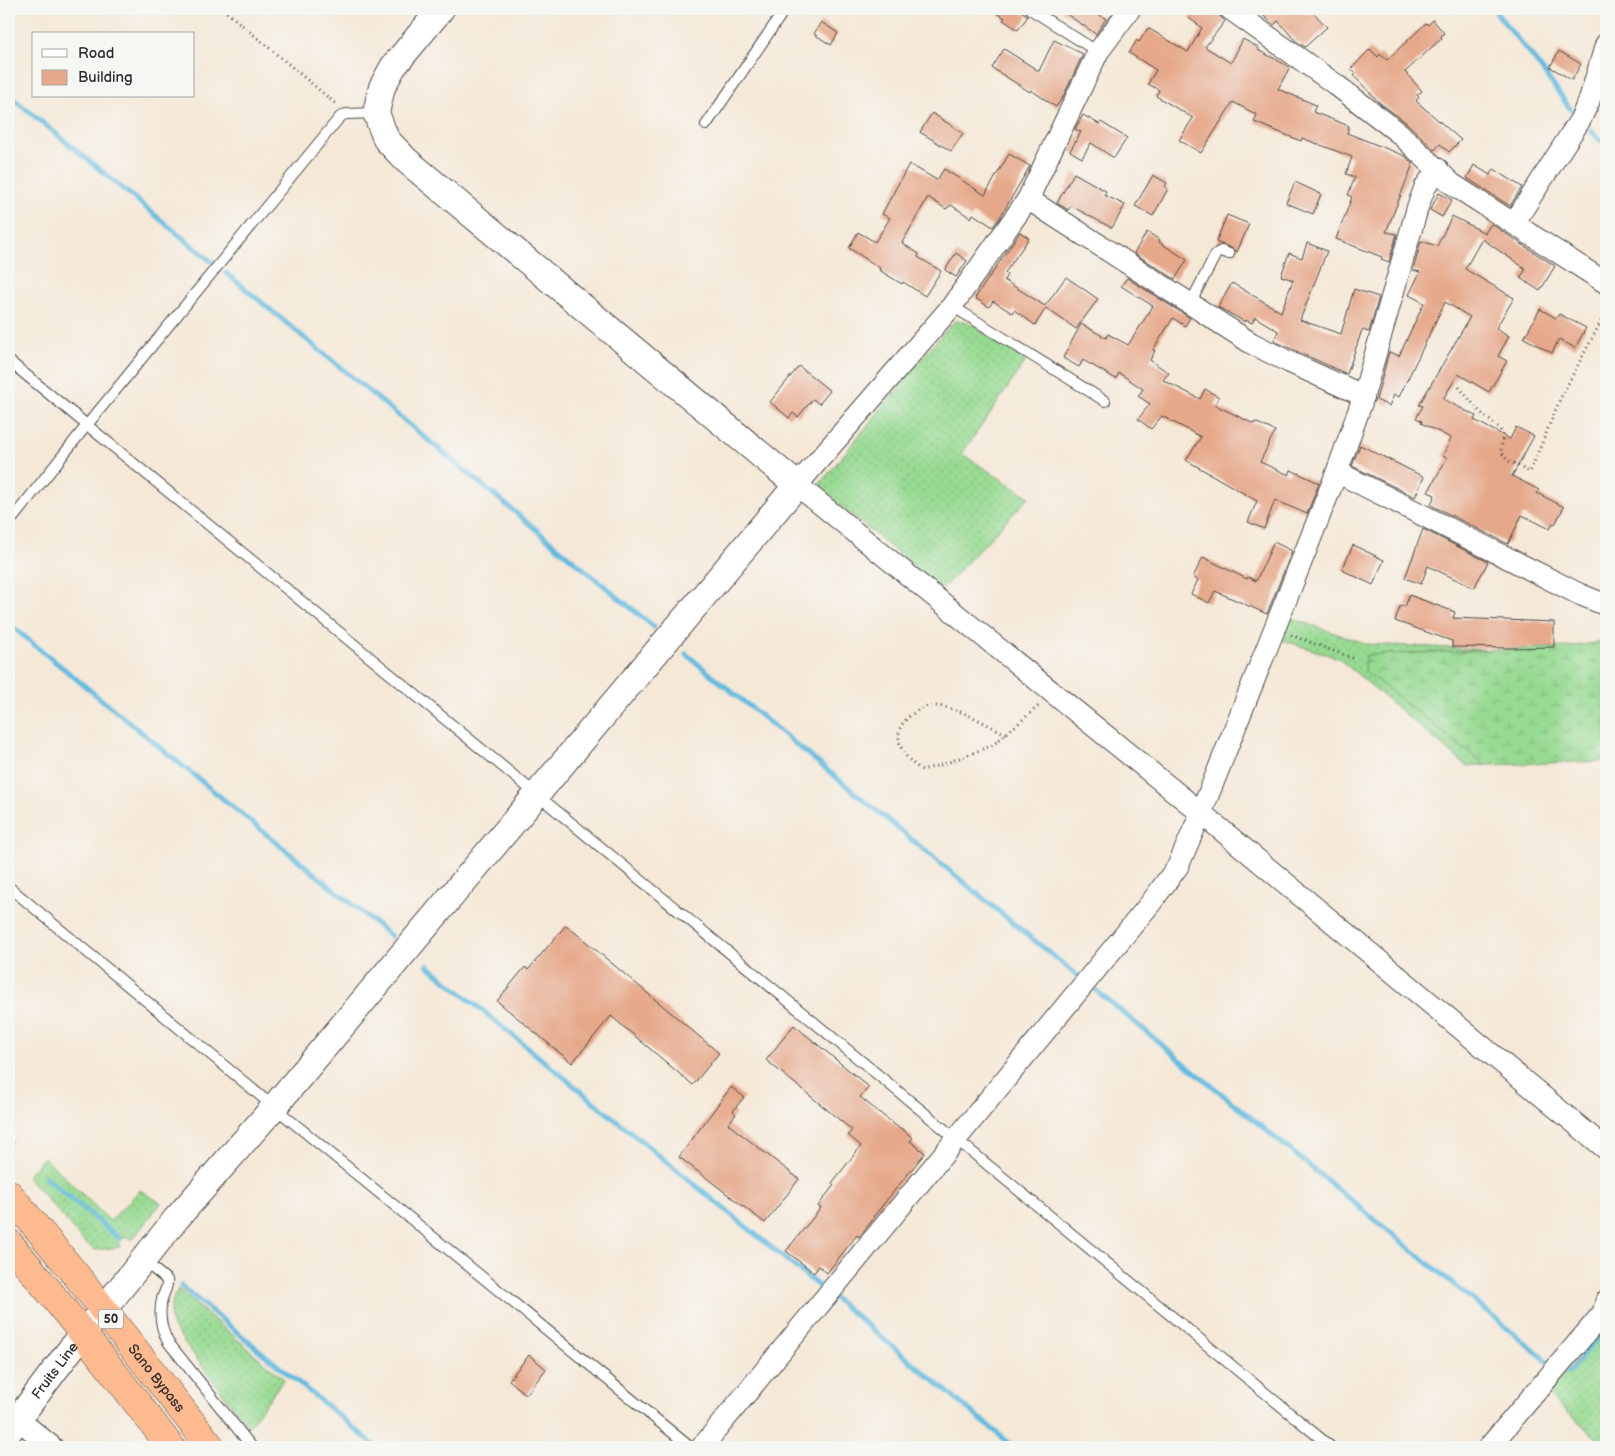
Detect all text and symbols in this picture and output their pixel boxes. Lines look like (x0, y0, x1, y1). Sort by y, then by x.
legend (32, 32, 195, 98)
text: Road (78, 44, 114, 63)
text: Building (78, 68, 133, 87)
road number: 50 (98, 1310, 124, 1328)
street label: Fruits Line (28, 1338, 82, 1402)
street label: Sano Bypass (125, 1340, 189, 1415)

